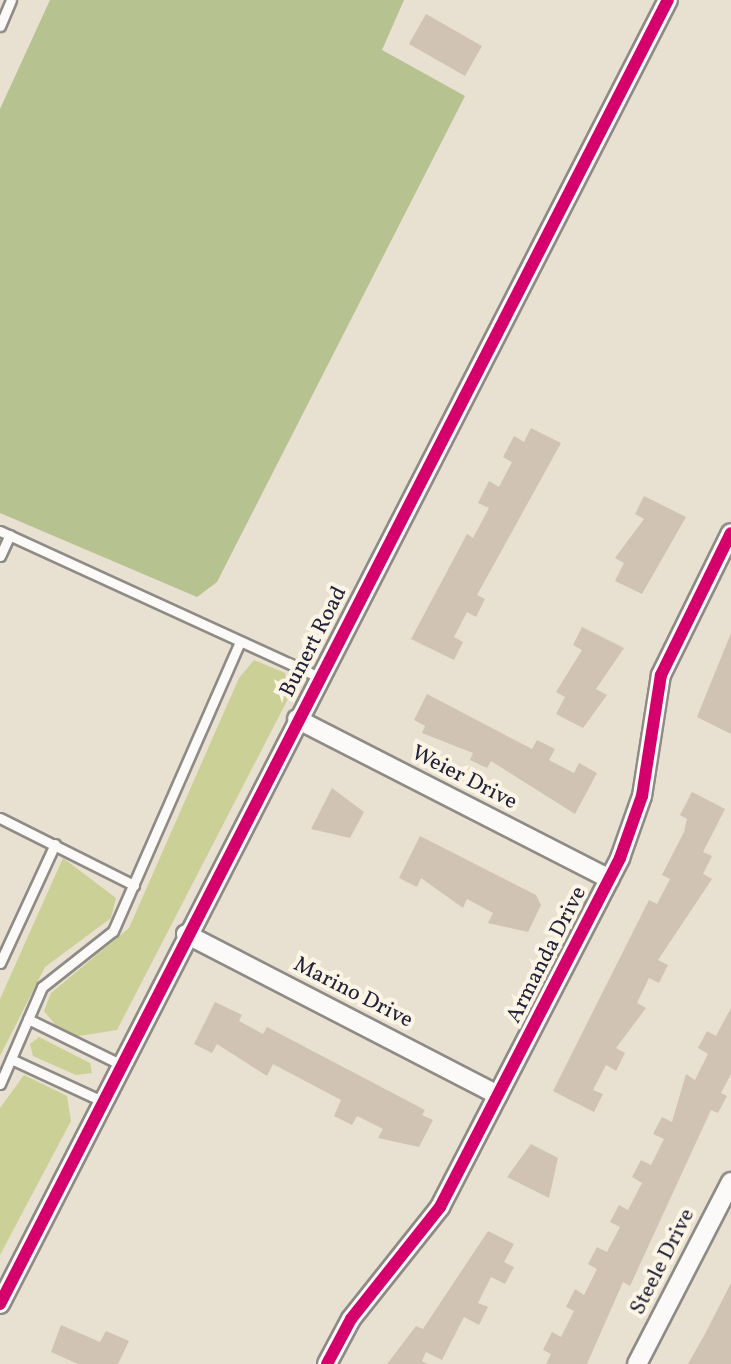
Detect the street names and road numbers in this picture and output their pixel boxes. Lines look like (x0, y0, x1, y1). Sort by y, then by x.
street label: Bunert Road (275, 582, 353, 702)
street label: Weier Drive (407, 740, 521, 816)
street label: Armanda Drive (501, 882, 593, 1028)
street label: Marino Drive (289, 952, 417, 1034)
street label: Steele Drive (625, 1204, 701, 1320)

